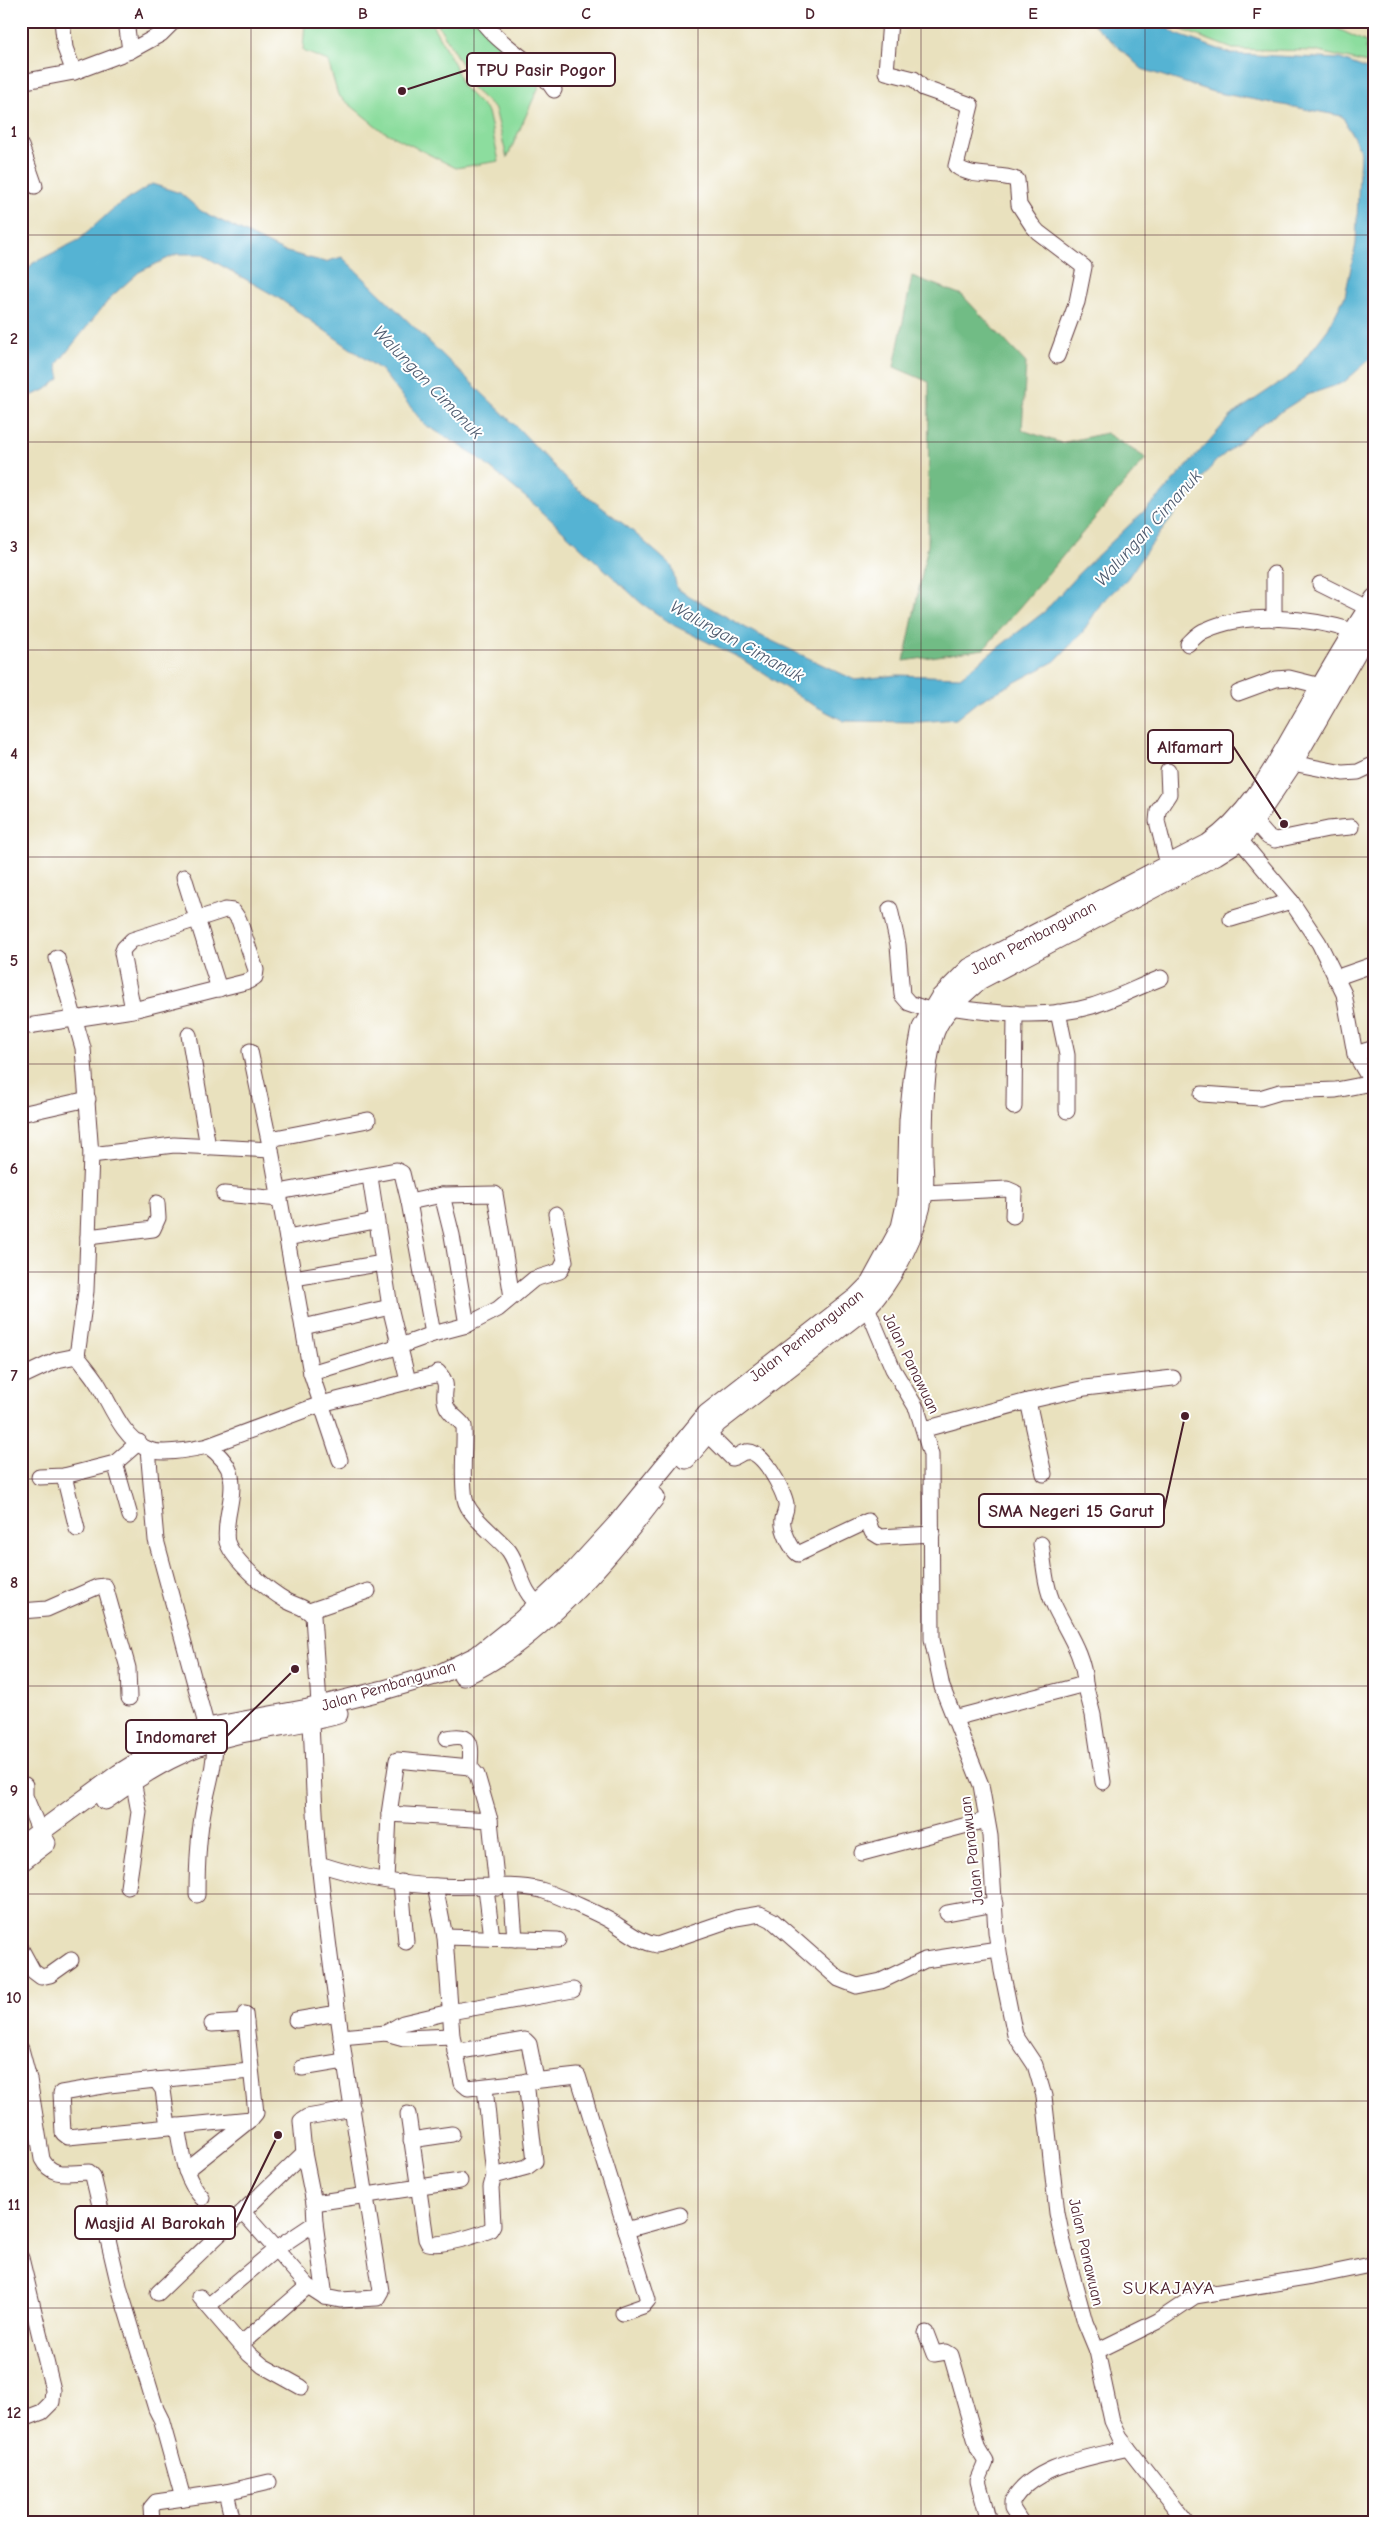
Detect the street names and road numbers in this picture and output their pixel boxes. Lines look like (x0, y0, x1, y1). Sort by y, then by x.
street label: Jalan Pembangunan (968, 897, 1099, 979)
street label: Jalan Pembangunan (746, 1286, 867, 1386)
street label: Jalan Panawuan (879, 1310, 943, 1417)
street label: Jalan Pembangunan (319, 1657, 458, 1715)
street label: Jalan Panawuan (956, 1795, 988, 1907)
street label: Jalan Panawuan (1065, 2197, 1107, 2308)

